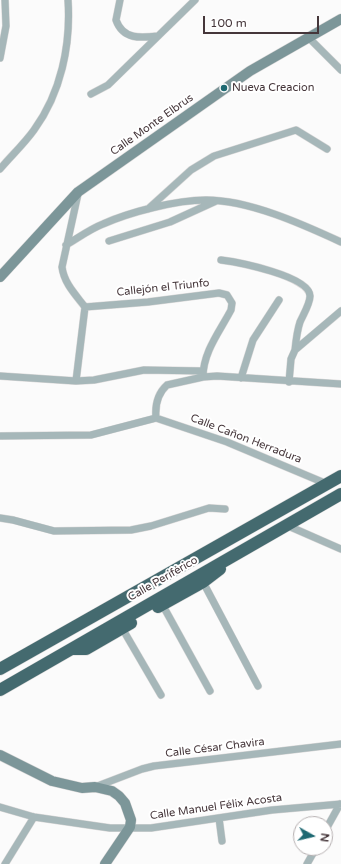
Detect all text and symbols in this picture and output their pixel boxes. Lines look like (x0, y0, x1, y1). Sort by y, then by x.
scale bar (205, 8, 321, 34)
text: 100 m (210, 16, 247, 30)
place label: Nueva Creacion (232, 81, 314, 95)
marker: Nueva Creacion (219, 83, 229, 93)
street label: Calle Monte Elbrus (108, 91, 196, 159)
street label: Callejón el Triunfo (116, 277, 210, 299)
street label: Calle Cañon Herradura (188, 412, 304, 466)
street label: Calle Periférico (126, 554, 200, 604)
street label: Calle César Chavira (165, 735, 265, 761)
street label: Calle Manuel Félix Acosta (149, 791, 283, 823)
north arrow (293, 816, 333, 856)
text: N (317, 832, 331, 843)

